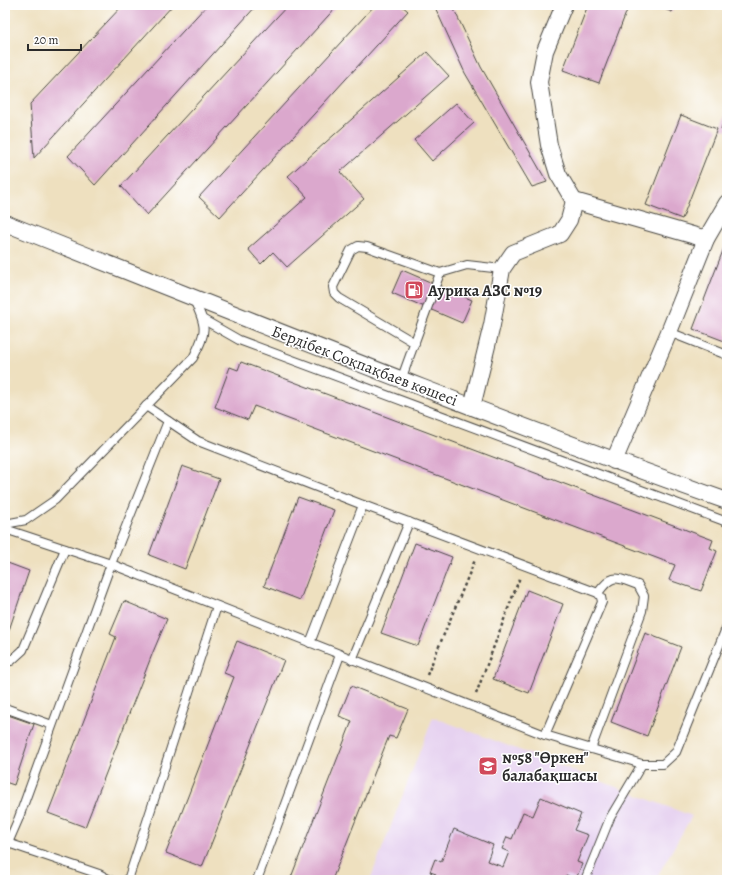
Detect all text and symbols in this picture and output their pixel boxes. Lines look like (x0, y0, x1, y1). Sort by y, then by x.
scale bar (28, 26, 81, 52)
text: 20 m (34, 32, 58, 48)
fuel station icon: Аурика АЗС №19 (403, 279, 425, 301)
place label: Аурика АЗС №19 (427, 280, 542, 302)
street label: Бердібек Соқпақбаев көшесі (268, 320, 461, 412)
place label: №58 "Өркен" балабақшасы (502, 747, 598, 787)
school or university icon: №58 "Өркен" балабақшасы (477, 755, 499, 777)

